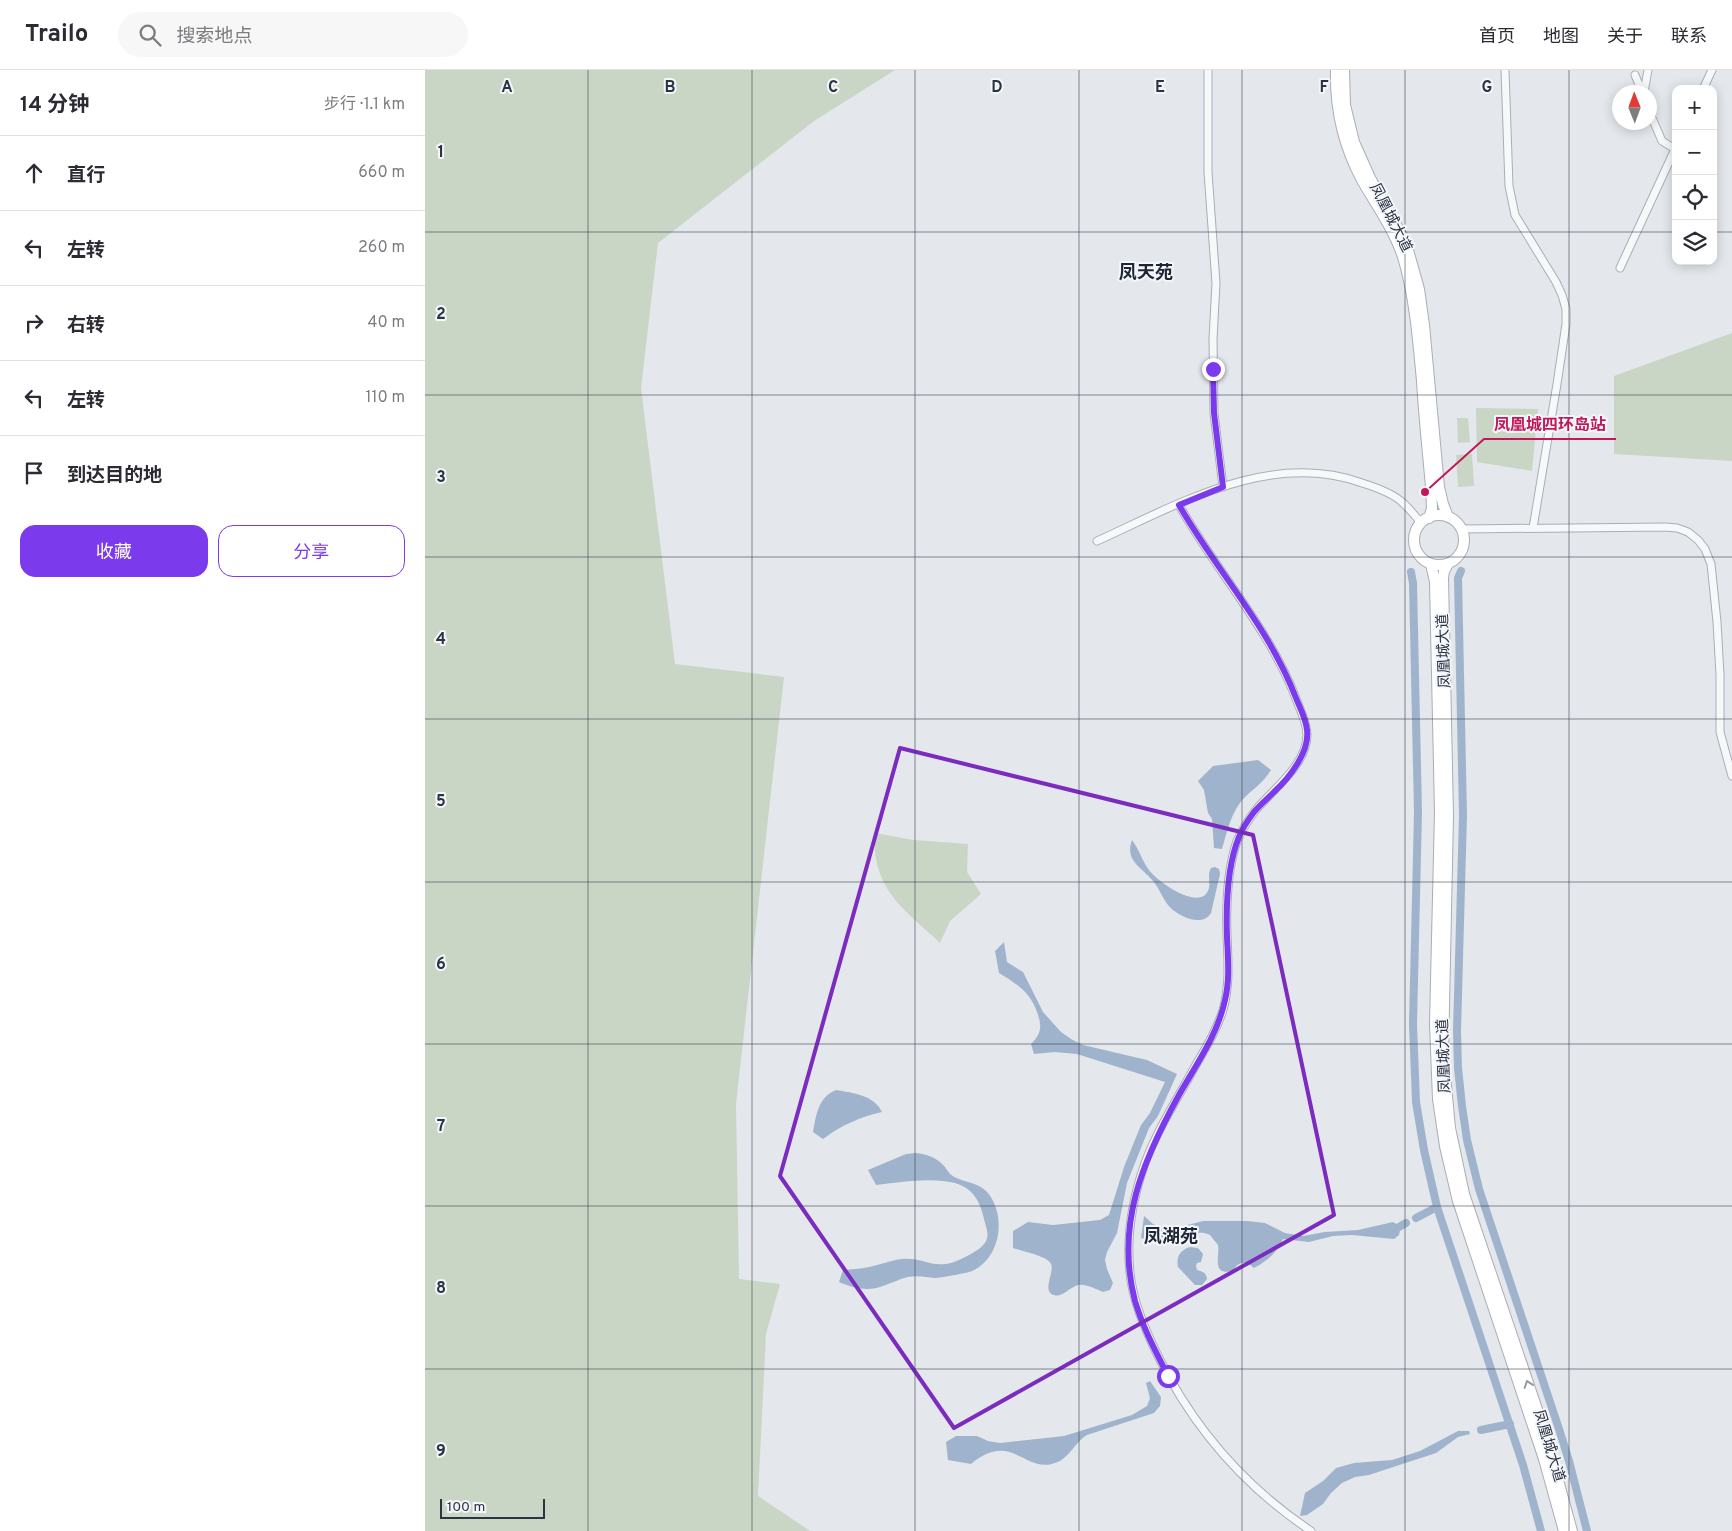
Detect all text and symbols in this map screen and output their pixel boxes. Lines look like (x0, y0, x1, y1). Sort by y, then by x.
search box (118, 12, 468, 57)
text: Trailo (25, 20, 88, 50)
icon: search (136, 21, 164, 49)
text: 搜索地点 (176, 25, 252, 49)
text: 首页 (1479, 26, 1515, 49)
text: 地图 (1543, 26, 1579, 49)
text: 关于 (1607, 26, 1643, 49)
text: 联系 (1671, 26, 1707, 49)
text: A (501, 78, 513, 98)
text: B (664, 78, 676, 98)
text: C (828, 78, 838, 98)
text: D (991, 78, 1003, 98)
text: E (1155, 78, 1165, 98)
text: F (1319, 78, 1329, 98)
text: G (1482, 78, 1492, 98)
north arrow (1612, 85, 1657, 130)
map controls (1672, 85, 1717, 265)
button: + (1672, 85, 1717, 130)
text: 14 分钟 (20, 92, 89, 119)
text: 步行 · 1.1 km (324, 95, 405, 115)
button: − (1672, 130, 1717, 175)
text: 1 (438, 143, 444, 163)
icon: ahead (20, 159, 48, 187)
text: 660 m (358, 163, 405, 183)
text: 直行 (67, 164, 105, 188)
button: locate (1672, 175, 1717, 220)
street label: 凤凰城大道 (1365, 180, 1415, 256)
button: layers (1672, 220, 1717, 265)
icon: left (20, 234, 48, 262)
text: 260 m (358, 238, 405, 258)
text: 左转 (67, 239, 105, 263)
district label: 凤天苑 (1119, 262, 1173, 285)
text: 2 (436, 305, 446, 325)
icon: right (20, 309, 48, 337)
text: 40 m (367, 313, 405, 333)
text: 右转 (67, 314, 105, 338)
route end (1202, 358, 1225, 381)
icon: left (20, 384, 48, 412)
text: 110 m (365, 388, 405, 408)
text: 左转 (67, 389, 105, 413)
callout: 凤凰城四环岛站 (1484, 408, 1616, 439)
text: 凤凰城四环岛站 (1494, 415, 1606, 436)
icon: arrive (20, 459, 48, 487)
text: 到达目的地 (67, 464, 162, 488)
text: 3 (436, 468, 446, 488)
button: 收藏 (20, 525, 208, 577)
button: 分享 (218, 525, 405, 577)
street label: 凤凰城大道 (1434, 613, 1456, 689)
text: 4 (436, 630, 446, 650)
text: 5 (436, 792, 446, 812)
text: 6 (436, 955, 446, 975)
street label: 凤凰城大道 (1434, 1018, 1456, 1094)
text: 7 (437, 1117, 445, 1137)
district label: 凤湖苑 (1144, 1226, 1198, 1249)
text: 8 (436, 1279, 446, 1299)
route start (1157, 1365, 1180, 1388)
one-way arrow (1524, 1380, 1534, 1388)
street label: 凤凰城大道 (1528, 1407, 1568, 1485)
text: 9 (436, 1442, 446, 1462)
scale bar (440, 1496, 545, 1519)
text: 100 m (447, 1499, 485, 1516)

